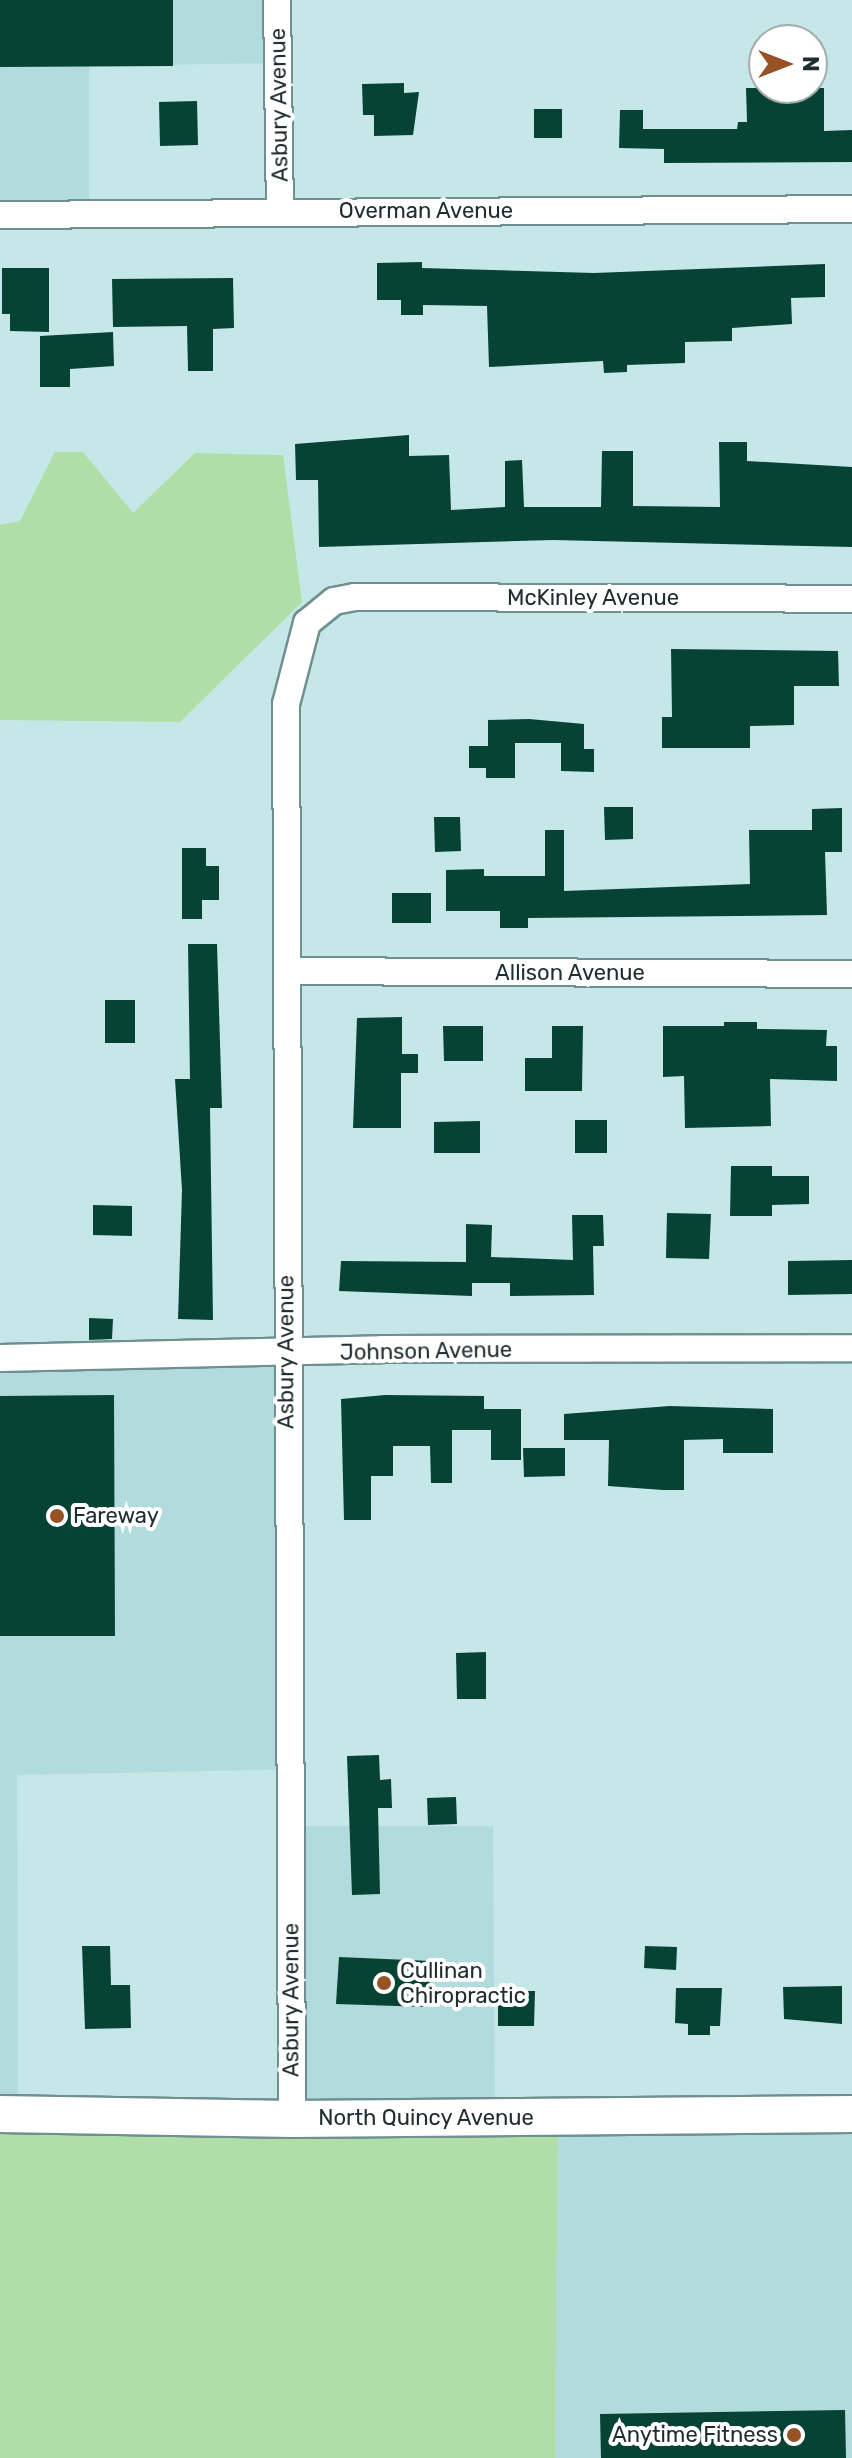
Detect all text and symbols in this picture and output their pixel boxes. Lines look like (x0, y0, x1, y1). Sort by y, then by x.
north arrow (748, 24, 828, 104)
street label: Asbury Avenue (264, 27, 294, 183)
text: N (797, 56, 824, 72)
street label: Overman Avenue (339, 198, 513, 224)
street label: McKinley Avenue (506, 585, 680, 611)
street label: Allison Avenue (495, 960, 645, 986)
street label: Asbury Avenue (273, 1274, 299, 1430)
street label: Johnson Avenue (339, 1336, 513, 1366)
place label: Fareway (73, 1503, 159, 1529)
marker: Fareway (48, 1507, 66, 1525)
street label: Asbury Avenue (278, 1922, 304, 2078)
place label: Cullinan Chiropractic (400, 1957, 526, 2008)
marker: Cullinan Chiropractic (375, 1974, 393, 1992)
street label: North Quincy Avenue (318, 2105, 534, 2131)
place label: Anytime Fitness (612, 2422, 778, 2448)
marker: Anytime Fitness (785, 2426, 803, 2444)

